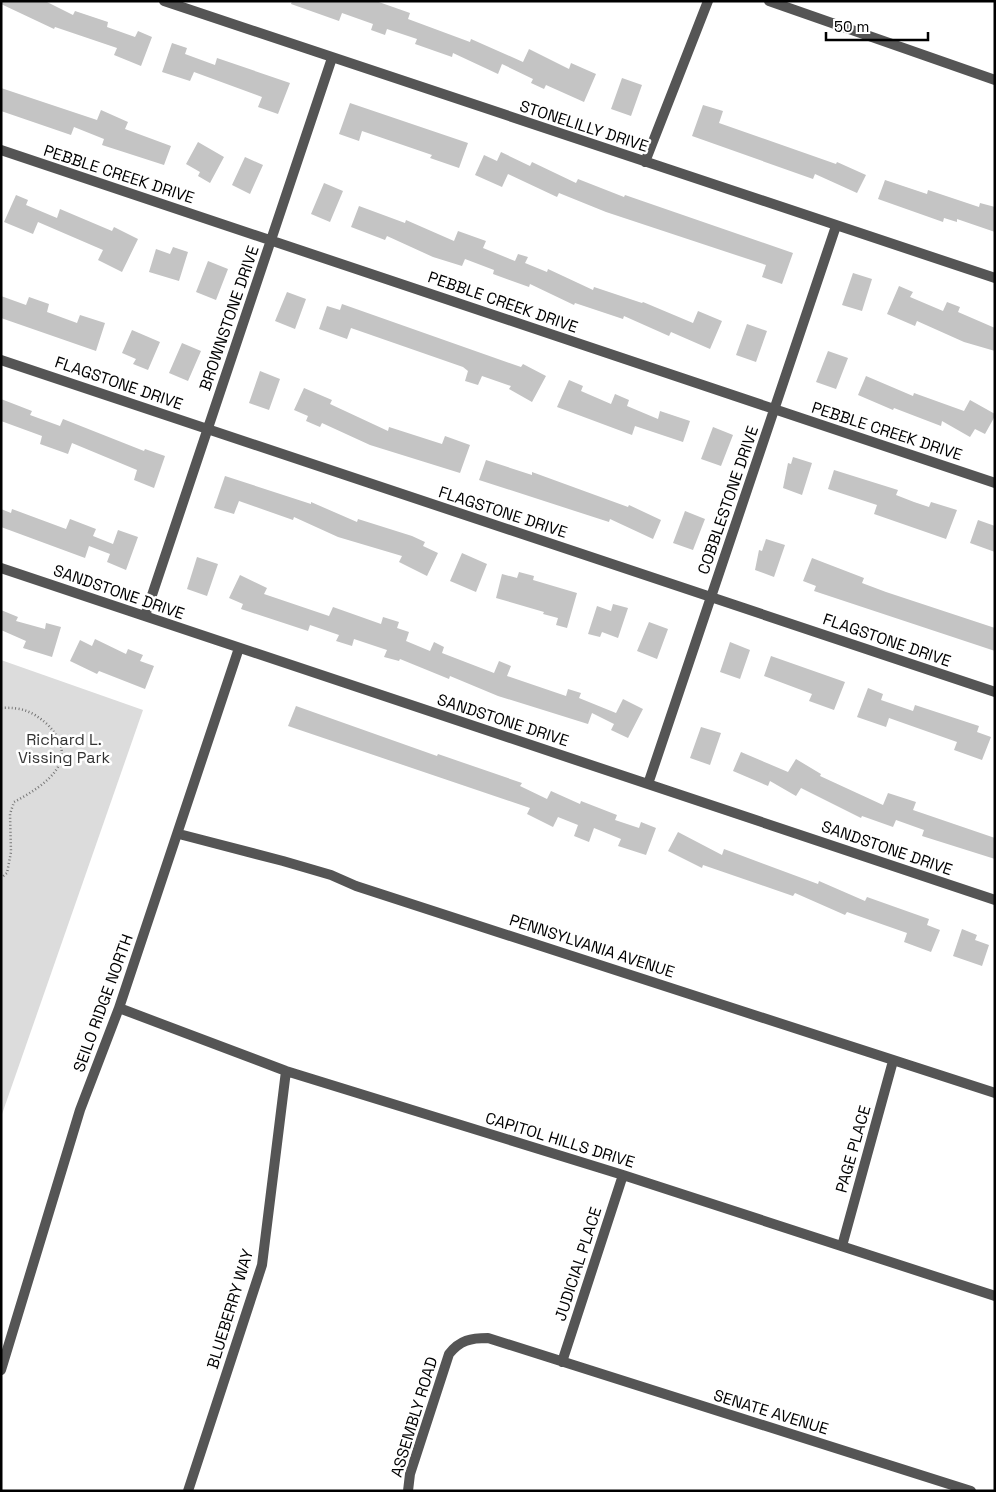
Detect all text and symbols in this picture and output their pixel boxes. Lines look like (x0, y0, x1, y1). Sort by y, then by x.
scale bar (826, 10, 928, 42)
text: 50 m (834, 17, 869, 36)
street label: STONELILLY DRIVE (517, 95, 651, 157)
street label: PEBBLE CREEK DRIVE (41, 140, 197, 208)
street label: BROWNSTONE DRIVE (194, 243, 264, 393)
street label: PEBBLE CREEK DRIVE (425, 266, 581, 338)
street label: FLAGSTONE DRIVE (52, 351, 186, 415)
street label: PEBBLE CREEK DRIVE (809, 397, 965, 465)
street label: COBBLESTONE DRIVE (693, 423, 763, 577)
street label: FLAGSTONE DRIVE (436, 481, 570, 543)
street label: SANDSTONE DRIVE (51, 560, 187, 624)
street label: FLAGSTONE DRIVE (820, 608, 954, 672)
street label: SANDSTONE DRIVE (434, 689, 572, 751)
park label: Richard L. Vissing Park (18, 729, 110, 768)
street label: SANDSTONE DRIVE (819, 816, 955, 880)
street label: PENNSYLVANIA AVENUE (507, 909, 677, 983)
street label: SEILO RIDGE NORTH (68, 931, 138, 1075)
street label: PAGE PLACE (831, 1103, 875, 1195)
street label: CAPITOL HILLS DRIVE (483, 1107, 637, 1173)
street label: JUDICIAL PLACE (550, 1204, 606, 1324)
street label: BLUEBERRY WAY (202, 1246, 258, 1371)
street label: ASSEMBLY ROAD (386, 1354, 442, 1480)
street label: SENATE AVENUE (711, 1385, 831, 1439)

